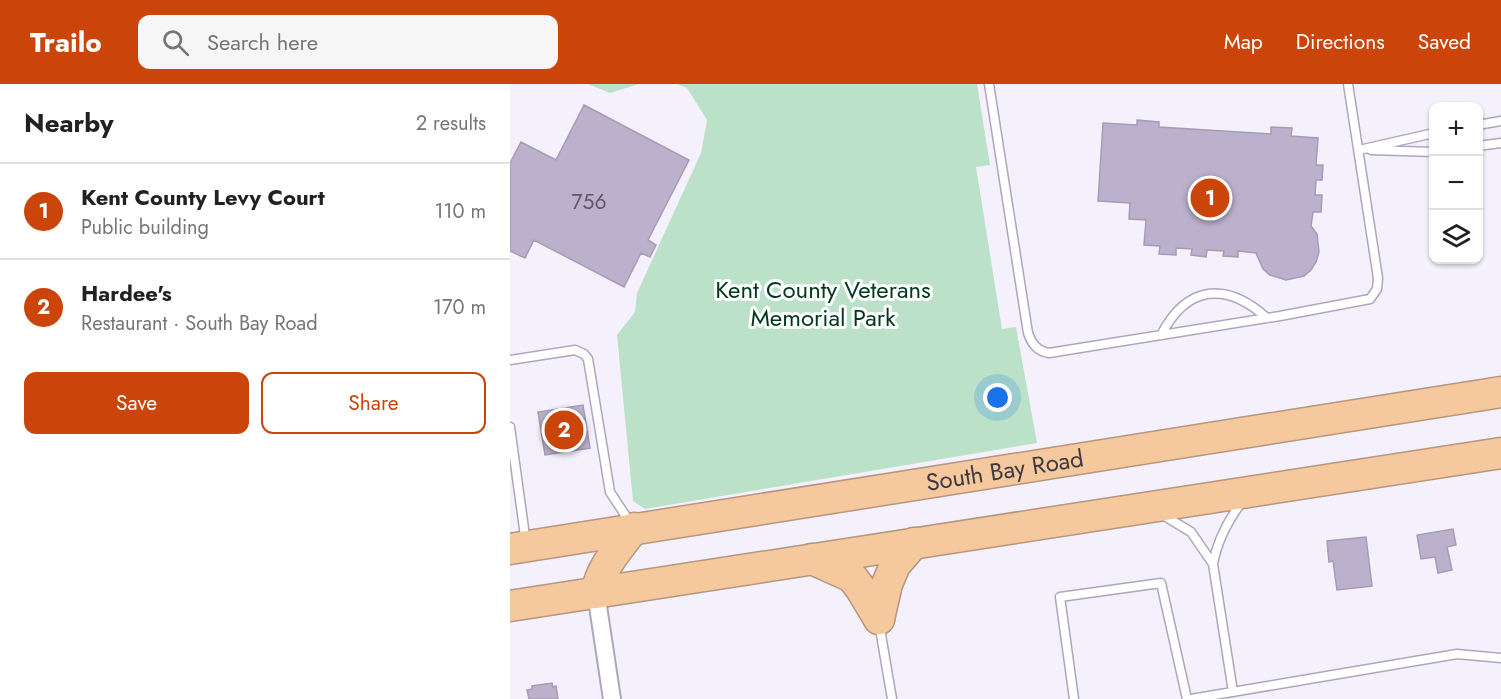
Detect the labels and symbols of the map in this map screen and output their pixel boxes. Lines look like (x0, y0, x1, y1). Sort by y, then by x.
pin: 1 (1190, 176, 1230, 220)
house number: 756 (572, 187, 606, 217)
park label: Kent County Veterans Memorial Park (715, 272, 931, 335)
your location (983, 383, 1012, 412)
pin: 2 (544, 408, 584, 452)
street label: South Bay Road (924, 440, 1086, 500)

